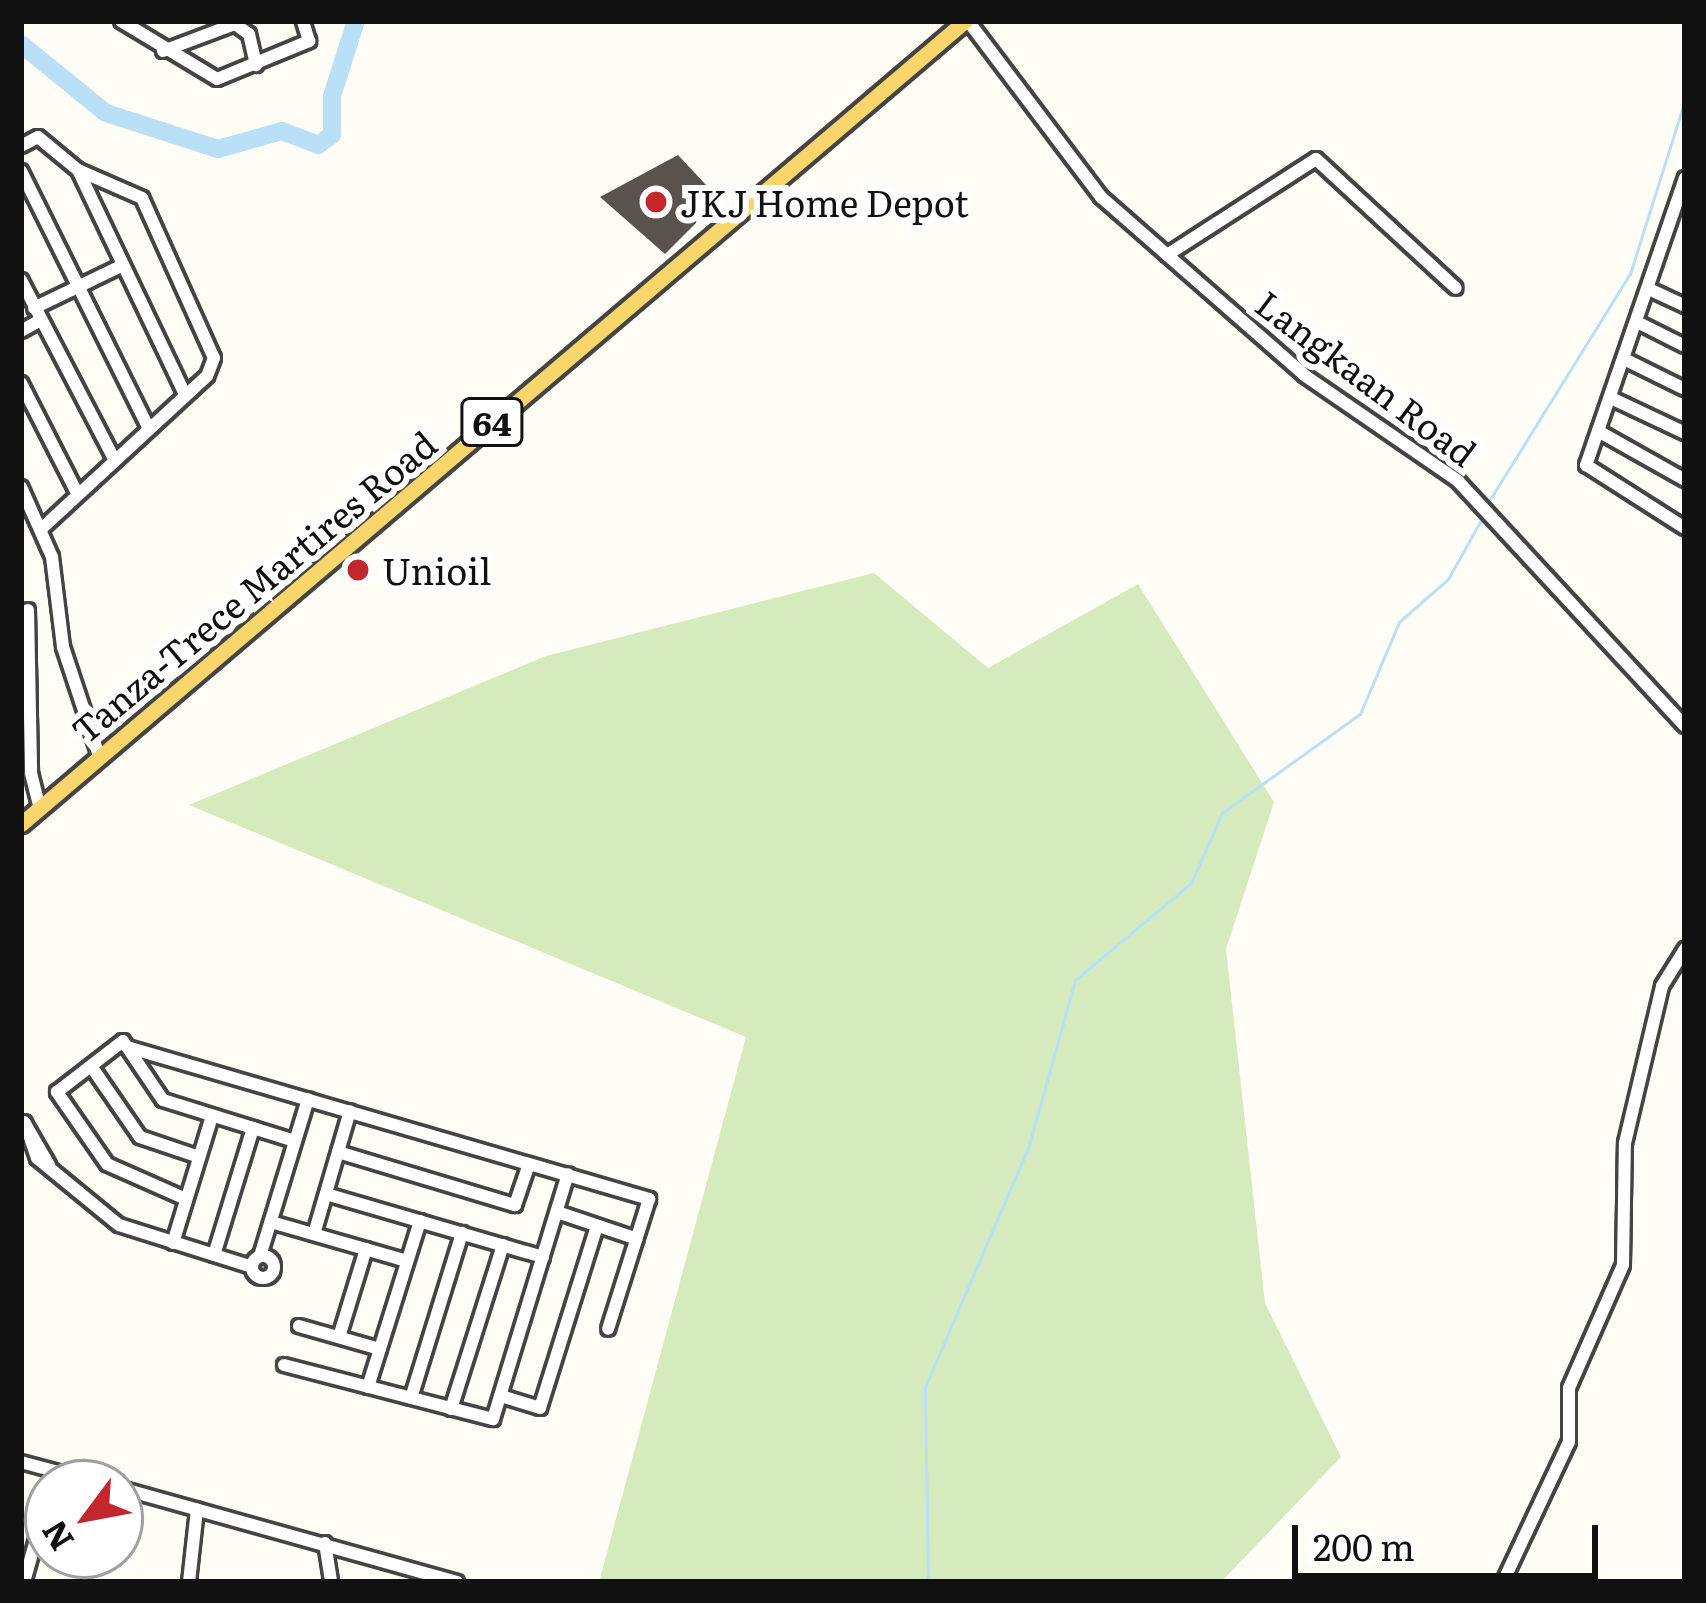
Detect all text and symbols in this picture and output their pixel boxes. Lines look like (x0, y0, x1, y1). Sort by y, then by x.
place label: JKJ Home Depot (680, 180, 969, 224)
marker: JKJ Home Depot (643, 189, 669, 215)
street label: Langkaan Road (1248, 280, 1486, 474)
road number: 64 (459, 395, 525, 449)
street label: Tanza-Trece Martires Road (62, 421, 444, 751)
place label: Unioil (382, 548, 491, 592)
marker: Unioil (345, 557, 371, 583)
north arrow (24, 1459, 144, 1579)
scale bar (1298, 1501, 1604, 1575)
text: N (27, 1512, 84, 1561)
text: 200 m (1313, 1519, 1415, 1572)

